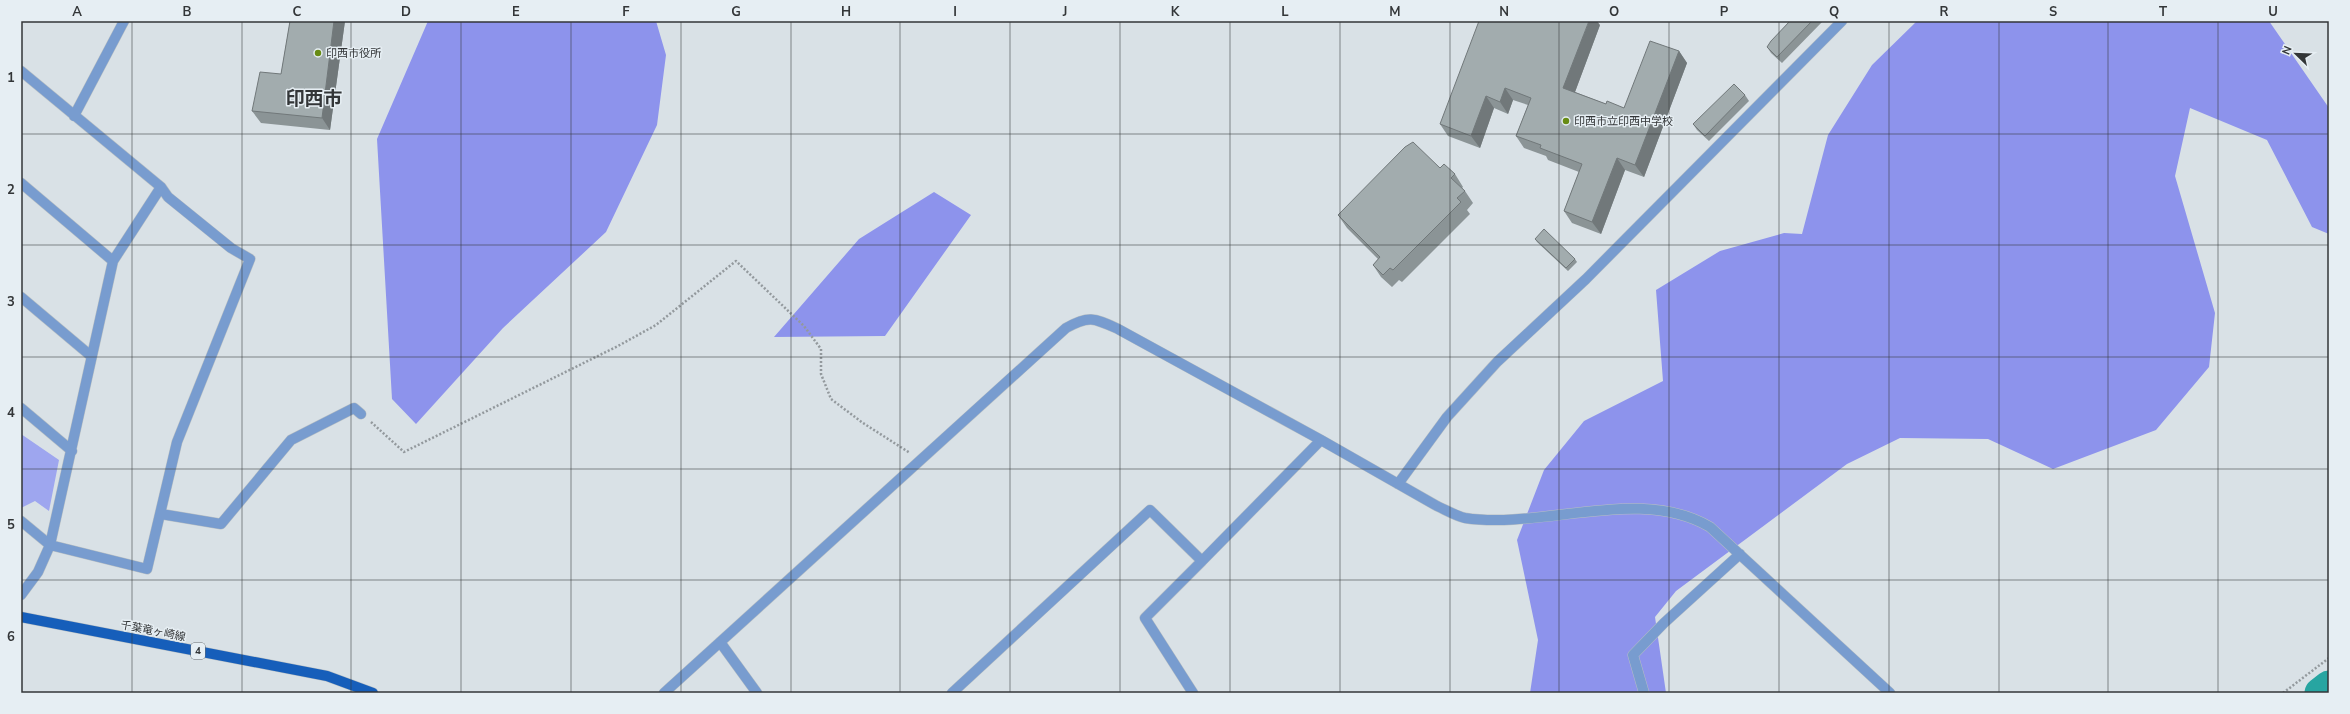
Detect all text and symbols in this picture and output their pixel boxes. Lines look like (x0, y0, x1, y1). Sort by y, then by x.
text: A (72, 3, 82, 21)
text: B (183, 3, 192, 21)
text: C (293, 3, 302, 21)
text: D (401, 3, 411, 21)
text: E (512, 3, 520, 21)
text: F (622, 3, 630, 21)
text: G (731, 3, 741, 21)
text: H (841, 3, 851, 21)
text: I (953, 3, 957, 21)
text: J (1062, 3, 1067, 21)
text: K (1171, 3, 1180, 21)
text: L (1281, 3, 1289, 21)
text: M (1389, 3, 1401, 21)
text: N (1499, 3, 1509, 21)
text: O (1609, 3, 1619, 21)
text: P (1720, 3, 1729, 21)
text: Q (1829, 3, 1839, 21)
text: R (1940, 3, 1949, 21)
text: S (2049, 3, 2057, 21)
text: T (2159, 3, 2168, 21)
text: U (2268, 3, 2278, 21)
north arrow (2276, 34, 2316, 74)
text: N (2279, 44, 2296, 57)
place label: 印西市役所 (326, 46, 382, 61)
marker: 印西市役所 (313, 48, 323, 58)
text: 1 (7, 69, 15, 87)
district label: 印西市 (285, 86, 343, 112)
place label: 印西市立印西中学校 (1574, 114, 1673, 129)
marker: 印西市立印西中学校 (1561, 116, 1571, 126)
text: 2 (7, 181, 15, 199)
text: 3 (7, 293, 15, 311)
text: 4 (7, 404, 15, 422)
text: 5 (7, 516, 15, 534)
street label: 千葉竜ヶ崎線 (119, 617, 187, 645)
text: 6 (7, 628, 15, 646)
road number: 4 (191, 643, 205, 659)

